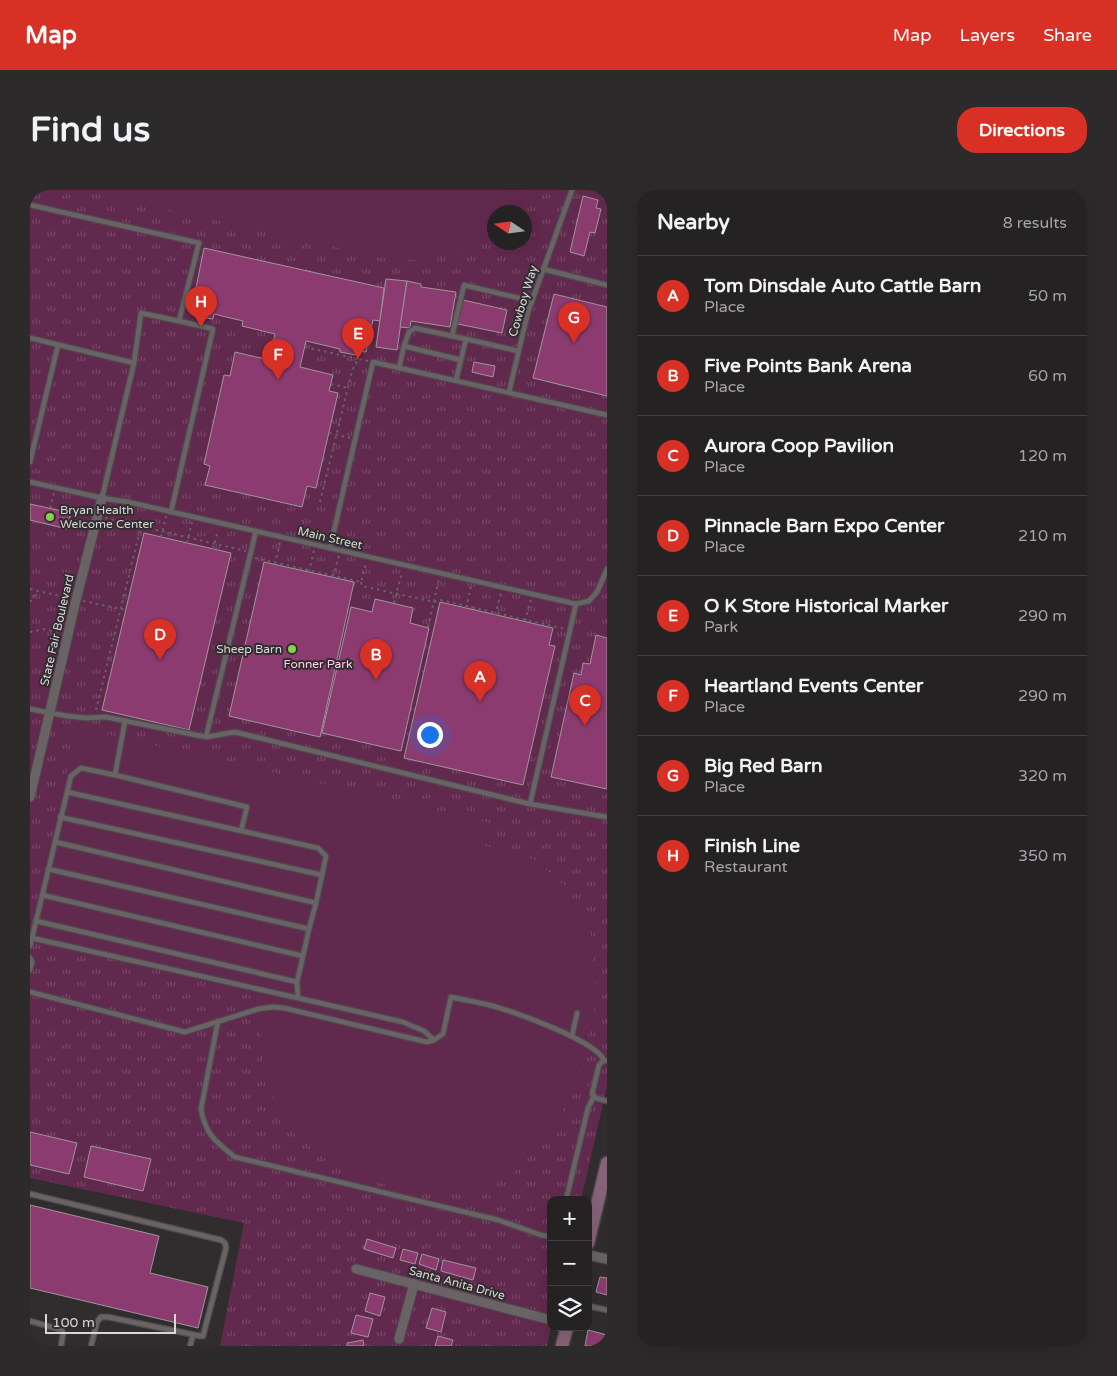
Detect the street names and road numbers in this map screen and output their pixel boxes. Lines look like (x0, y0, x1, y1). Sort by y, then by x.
street label: Cowboy Way (505, 263, 541, 338)
street label: Main Street (296, 524, 364, 552)
street label: State Fair Boulevard (37, 573, 77, 687)
street label: Santa Anita Drive (407, 1263, 507, 1303)

